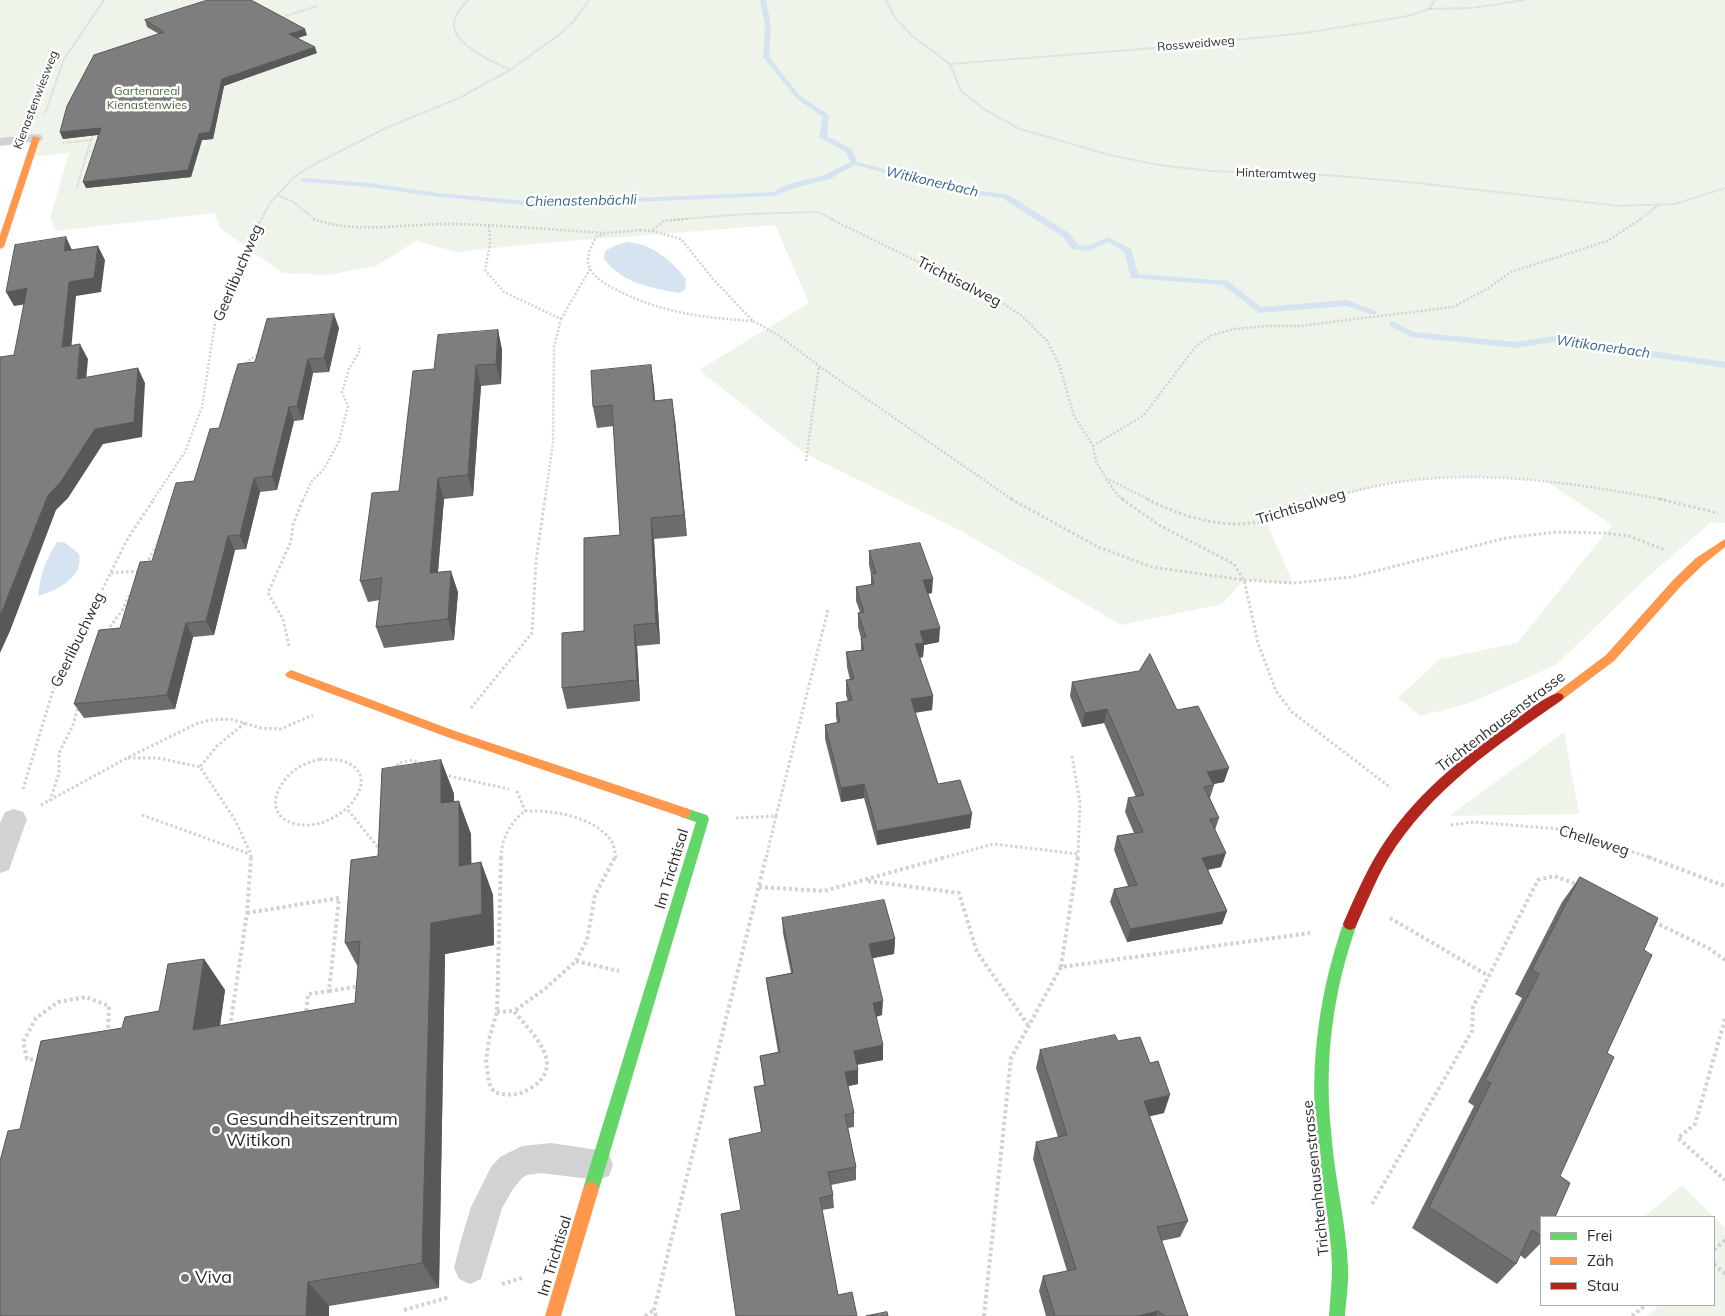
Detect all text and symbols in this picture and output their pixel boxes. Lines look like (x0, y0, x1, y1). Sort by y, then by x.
street label: Rossweidweg (1157, 33, 1235, 55)
street label: Kienastenwiesweg (11, 49, 61, 151)
park label: Gartenareal Kienastenwies (107, 84, 187, 112)
water label: Witikonerbach (884, 163, 980, 201)
street label: Hinteramtweg (1236, 165, 1316, 183)
water label: Chienastenbächli (525, 192, 637, 210)
street label: Geerlibuchweg (209, 222, 267, 324)
street label: Trichtisalweg (914, 253, 1004, 311)
water label: Witikonerbach (1555, 332, 1651, 362)
street label: Trichtisalweg (1254, 485, 1348, 529)
street label: Geerlibuchweg (47, 589, 109, 691)
street label: Trichtenhausenstrasse (1433, 668, 1569, 776)
street label: Chelleweg (1557, 822, 1631, 860)
street label: Im Trichtisal (651, 827, 693, 911)
street label: Trichtenhausenstrasse (1299, 1099, 1333, 1257)
place label: Gesundheitszentrum Witikon (226, 1109, 398, 1152)
marker: Gesundheitszentrum Witikon (210, 1124, 222, 1136)
street label: Im Trichtisal (534, 1214, 576, 1298)
legend (1540, 1216, 1715, 1306)
text: Frei (1587, 1226, 1612, 1245)
text: Zäh (1587, 1251, 1614, 1270)
place label: Viva (195, 1267, 232, 1289)
marker: Viva (179, 1272, 191, 1284)
text: Stau (1587, 1276, 1619, 1295)

